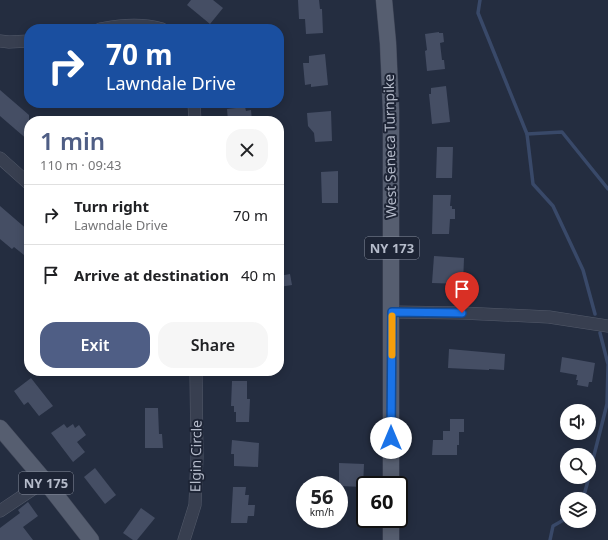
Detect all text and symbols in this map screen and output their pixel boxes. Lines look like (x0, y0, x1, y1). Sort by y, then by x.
text: 70 m (106, 35, 173, 73)
icon: right (40, 40, 92, 92)
text: Lawndale Drive (106, 71, 236, 95)
street label: West Seneca Turnpike (379, 74, 400, 218)
text: 1 min (40, 124, 105, 157)
button: close (226, 129, 268, 171)
text: 110 m · 09:43 (40, 156, 121, 174)
text: Turn right (74, 196, 149, 216)
icon: right (40, 204, 62, 226)
text: 70 m (233, 205, 268, 225)
text: Lawndale Drive (74, 216, 168, 234)
road number: NY 173 (365, 237, 419, 259)
icon: arrive (40, 264, 62, 286)
text: Arrive at destination (74, 265, 229, 285)
text: 40 m (241, 265, 276, 285)
pin (445, 272, 479, 313)
icon: arrive (451, 278, 473, 300)
button: Exit (40, 322, 150, 368)
button: Share (158, 322, 268, 368)
map controls (560, 404, 596, 528)
button: sound (560, 404, 596, 440)
position arrow (370, 417, 412, 459)
street label: Elgin Circle (185, 420, 206, 492)
button: search (560, 448, 596, 484)
road number: NY 175 (19, 472, 73, 494)
speed limit sign: 60 (356, 476, 408, 528)
text: 56 (311, 483, 333, 510)
button: layers (560, 492, 596, 528)
text: km/h (310, 505, 334, 519)

